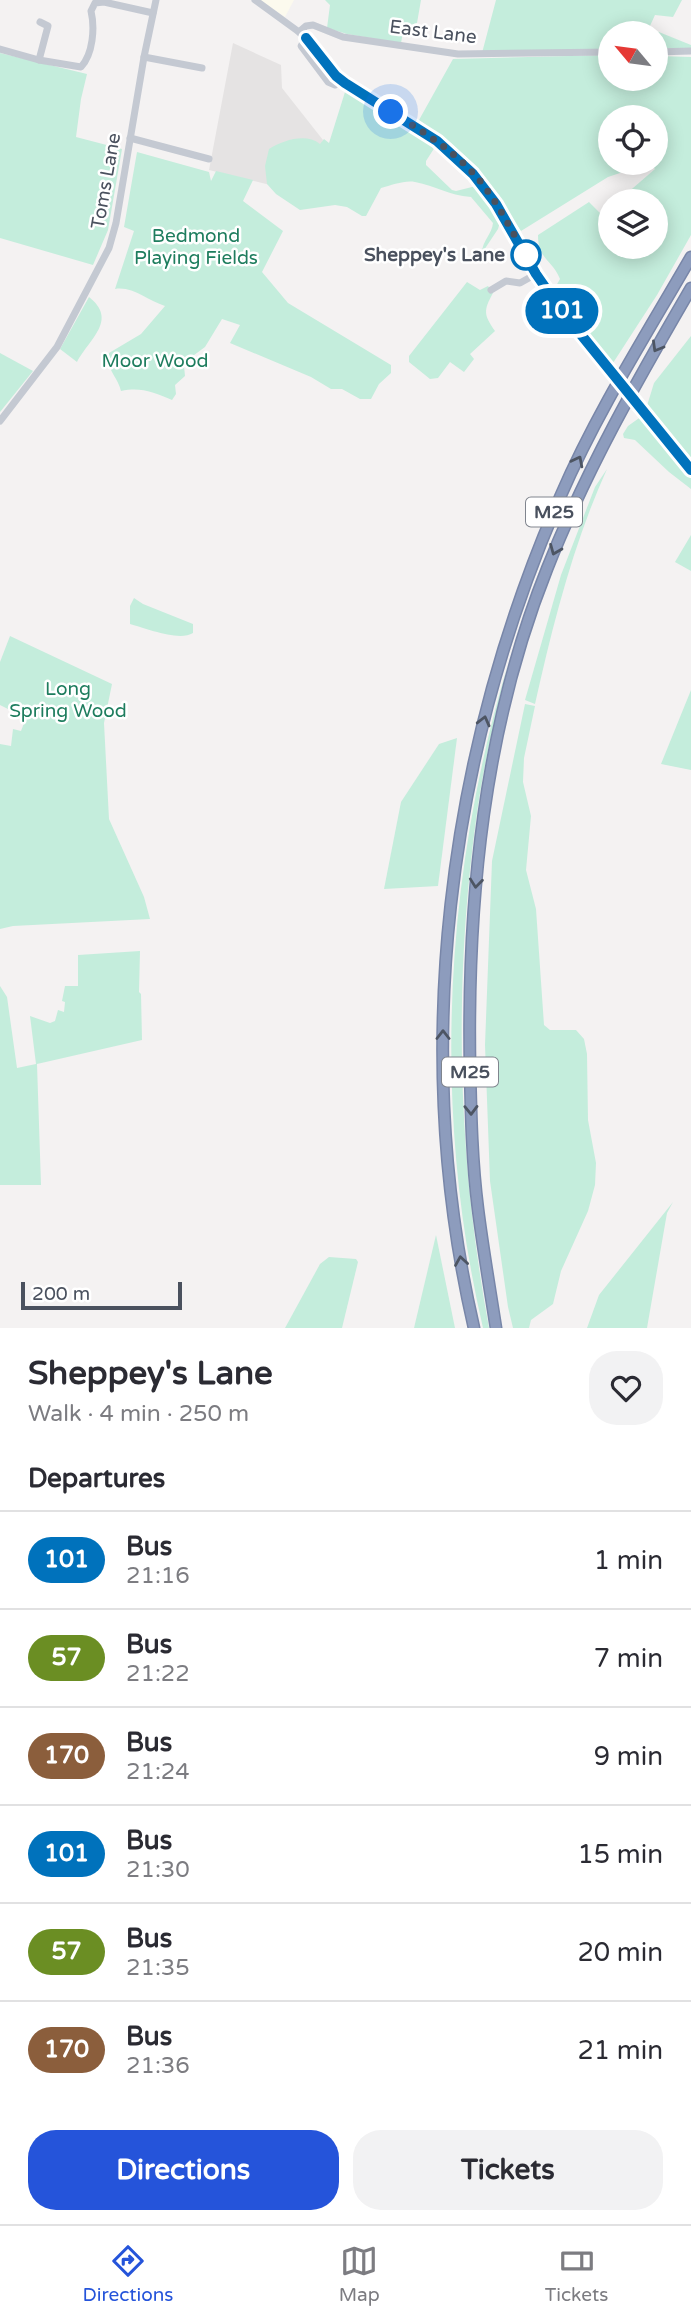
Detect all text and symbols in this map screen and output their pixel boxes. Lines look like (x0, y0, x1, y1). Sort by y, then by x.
street label: East Lane (388, 16, 478, 48)
north arrow (598, 21, 668, 91)
map controls (598, 21, 668, 259)
your location (373, 94, 408, 129)
button: locate (598, 105, 668, 175)
street label: Toms Lane (87, 131, 125, 231)
button: layers (598, 189, 668, 259)
park label: Bedmond Playing Fields (134, 225, 258, 269)
marker: Sheppey's Lane (511, 240, 541, 270)
place label: Sheppey's Lane (364, 244, 505, 267)
line badge: 101 (522, 288, 602, 334)
text: 101 (539, 296, 585, 325)
one-way arrow (652, 339, 665, 352)
park label: Moor Wood (102, 350, 208, 372)
one-way arrow (569, 456, 583, 469)
road number: M25 (526, 498, 582, 526)
one-way arrow (549, 543, 563, 555)
park label: Long Spring Wood (9, 678, 127, 722)
one-way arrow (475, 715, 490, 727)
one-way arrow (469, 878, 484, 889)
one-way arrow (435, 1029, 451, 1039)
road number: M25 (442, 1058, 498, 1086)
one-way arrow (463, 1105, 479, 1116)
one-way arrow (454, 1255, 469, 1267)
scale bar (21, 1279, 182, 1311)
text: 200 m (32, 1283, 90, 1305)
button: heart (589, 1351, 663, 1425)
text: Sheppey's Lane (28, 1354, 273, 1393)
text: Walk · 4 min · 250 m (28, 1400, 249, 1428)
text: Departures (28, 1463, 165, 1494)
text: Bus (126, 1531, 172, 1562)
text: 101 (44, 1545, 89, 1574)
text: 1 min (594, 1545, 663, 1576)
text: 21:16 (126, 1562, 190, 1590)
text: Bus (126, 1629, 172, 1660)
text: 57 (51, 1643, 82, 1672)
text: 7 min (594, 1643, 663, 1674)
text: 21:22 (126, 1660, 190, 1688)
text: Bus (126, 1727, 172, 1758)
text: 170 (44, 1741, 89, 1770)
text: 9 min (594, 1741, 663, 1772)
text: 21:24 (126, 1758, 190, 1786)
text: Bus (126, 1825, 172, 1856)
text: 101 (44, 1839, 89, 1868)
text: 15 min (577, 1839, 663, 1870)
text: 21:30 (126, 1856, 190, 1884)
text: Bus (126, 1923, 172, 1954)
text: 57 (51, 1937, 82, 1966)
text: 20 min (577, 1937, 663, 1968)
text: 21:35 (126, 1954, 190, 1982)
text: Bus (126, 2021, 172, 2052)
text: 170 (44, 2035, 89, 2064)
text: 21 min (577, 2035, 663, 2066)
text: 21:36 (126, 2052, 190, 2080)
button: Directions (28, 2130, 339, 2210)
button: Tickets (353, 2130, 663, 2210)
tab: Directions (83, 2242, 174, 2306)
tab: Map (339, 2242, 380, 2306)
tab: Tickets (545, 2242, 608, 2306)

